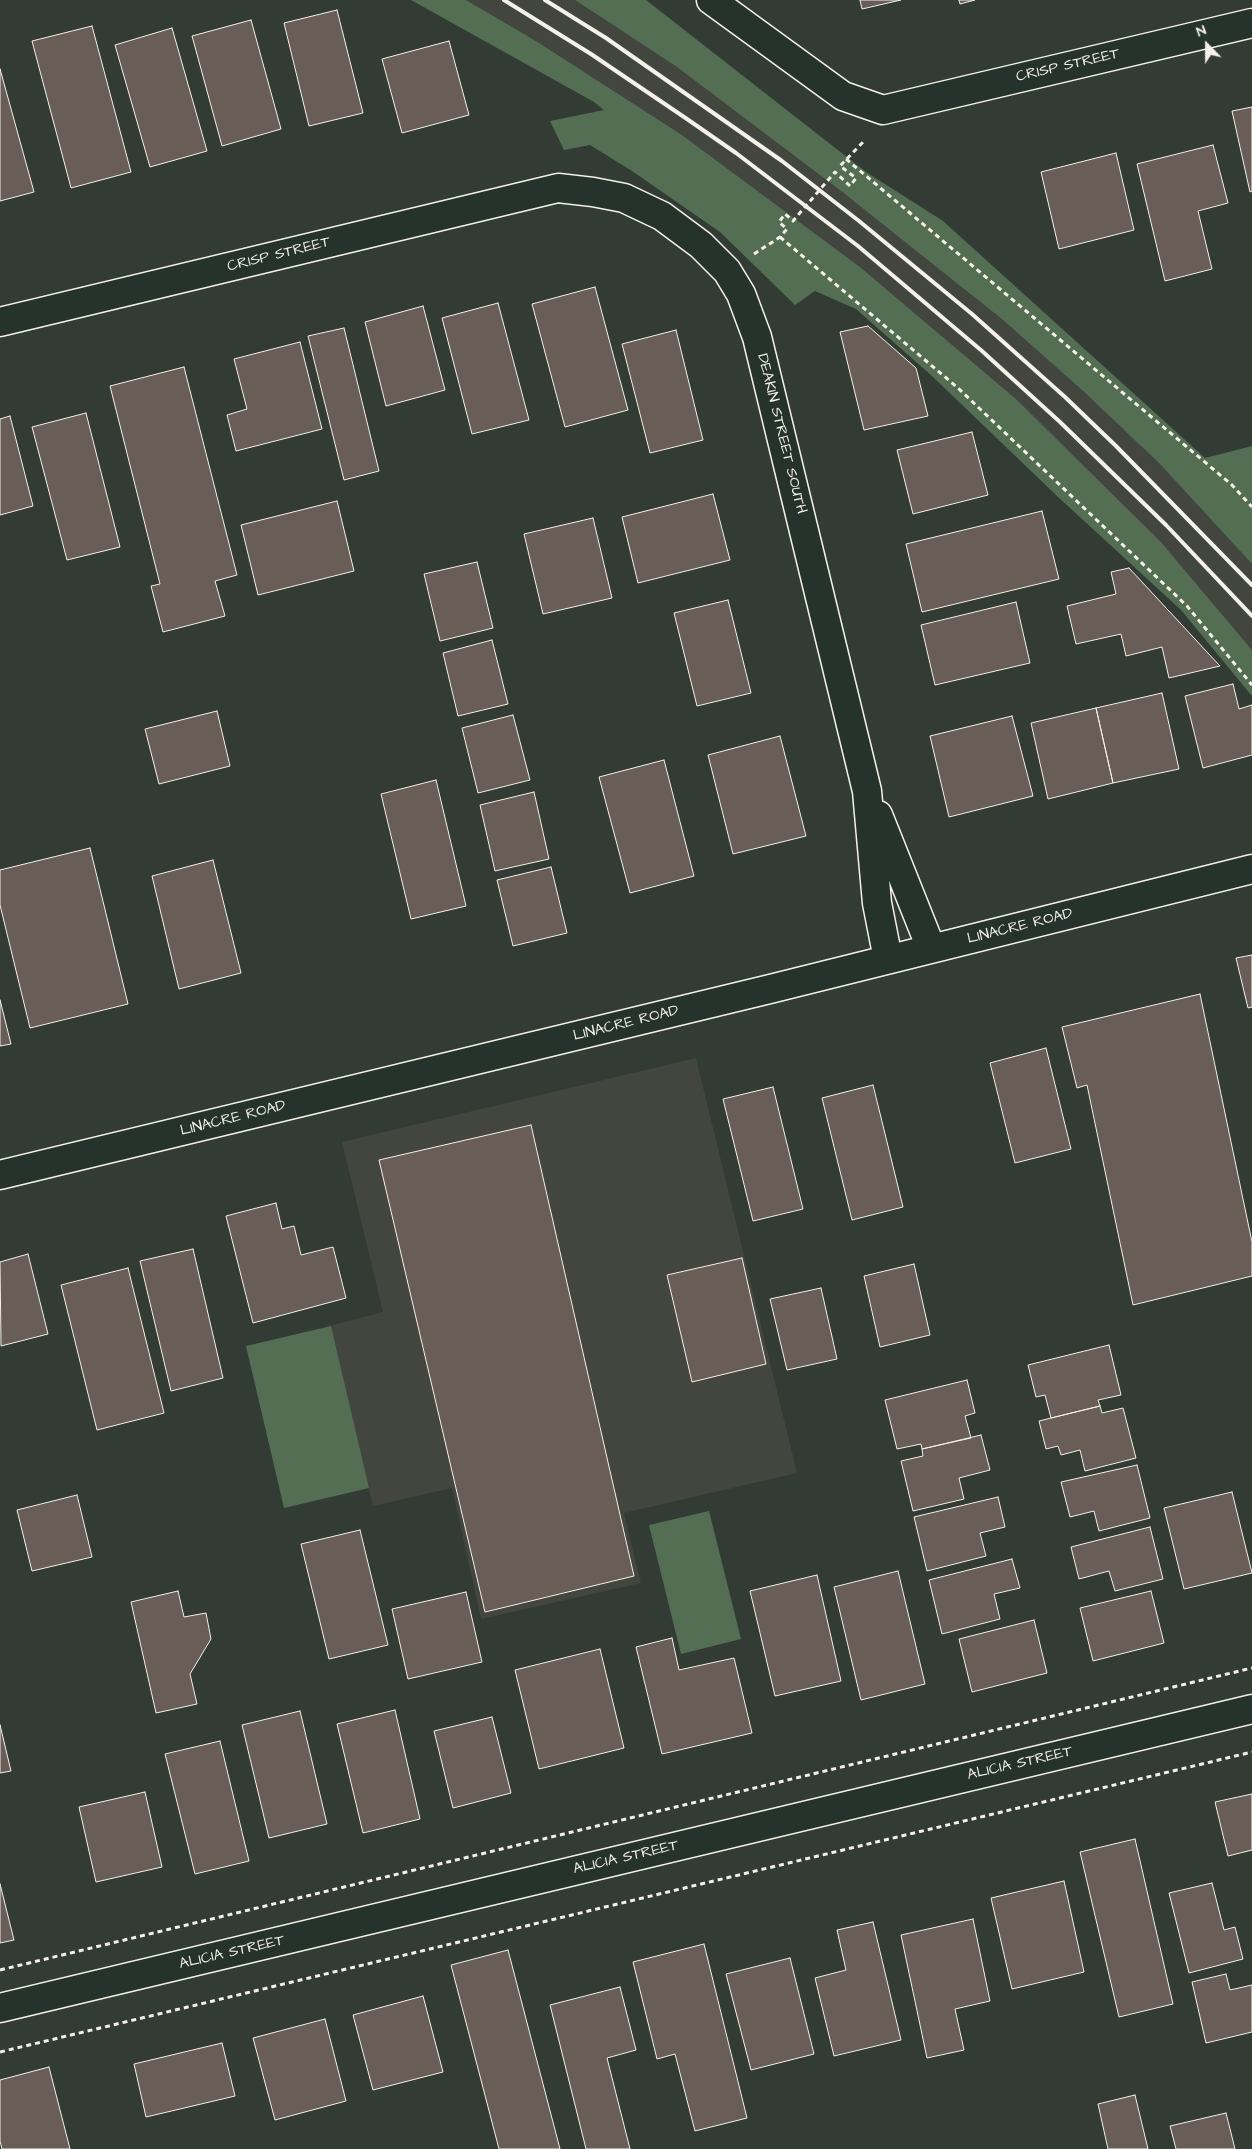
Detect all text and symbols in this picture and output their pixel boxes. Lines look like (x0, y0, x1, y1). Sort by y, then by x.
north arrow (1182, 20, 1232, 70)
text: N (1194, 20, 1209, 42)
street label: CRISP STREET (1015, 45, 1121, 87)
street label: CRISP STREET (226, 233, 332, 277)
street label: DEAKIN STREET SOUTH (752, 352, 810, 516)
street label: LINACRE ROAD (965, 905, 1075, 949)
street label: LINACRE ROAD (571, 1002, 681, 1046)
street label: LINACRE ROAD (178, 1097, 288, 1141)
street label: ALICIA STREET (966, 1743, 1074, 1785)
street label: ALICIA STREET (572, 1837, 680, 1879)
street label: ALICIA STREET (178, 1932, 286, 1974)

